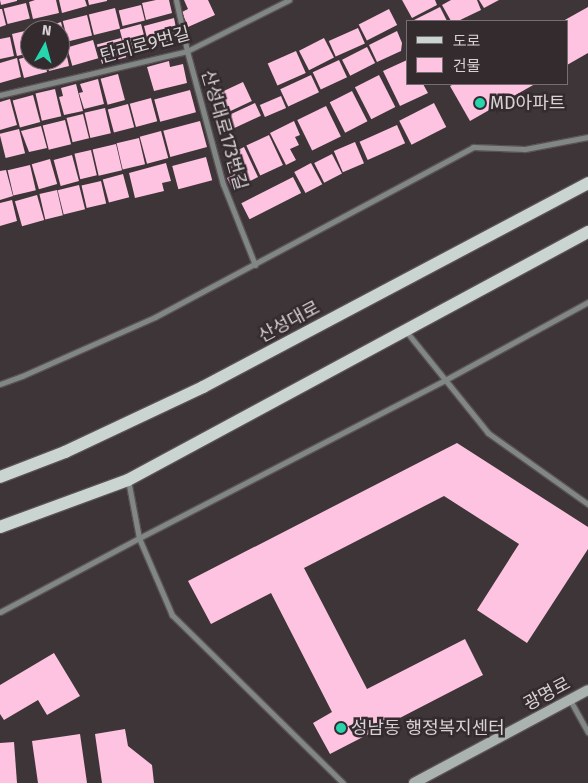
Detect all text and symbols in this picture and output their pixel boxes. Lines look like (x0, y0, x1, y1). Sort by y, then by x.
north arrow (20, 20, 70, 70)
legend (406, 20, 568, 85)
text: N (41, 22, 52, 40)
street label: 탄리로9번길 (98, 23, 192, 67)
text: 도로 (453, 32, 481, 50)
text: 건물 (453, 57, 481, 75)
street label: 산성대로173번길 (197, 67, 251, 193)
place label: MD아파트 (490, 92, 565, 114)
marker: MD아파트 (474, 97, 486, 109)
street label: 산성대로 (255, 297, 323, 347)
street label: 광명로 (520, 673, 574, 715)
place label: 성남동 행정복지센터 (351, 717, 505, 739)
marker: 성남동 행정복지센터 (335, 722, 347, 734)

